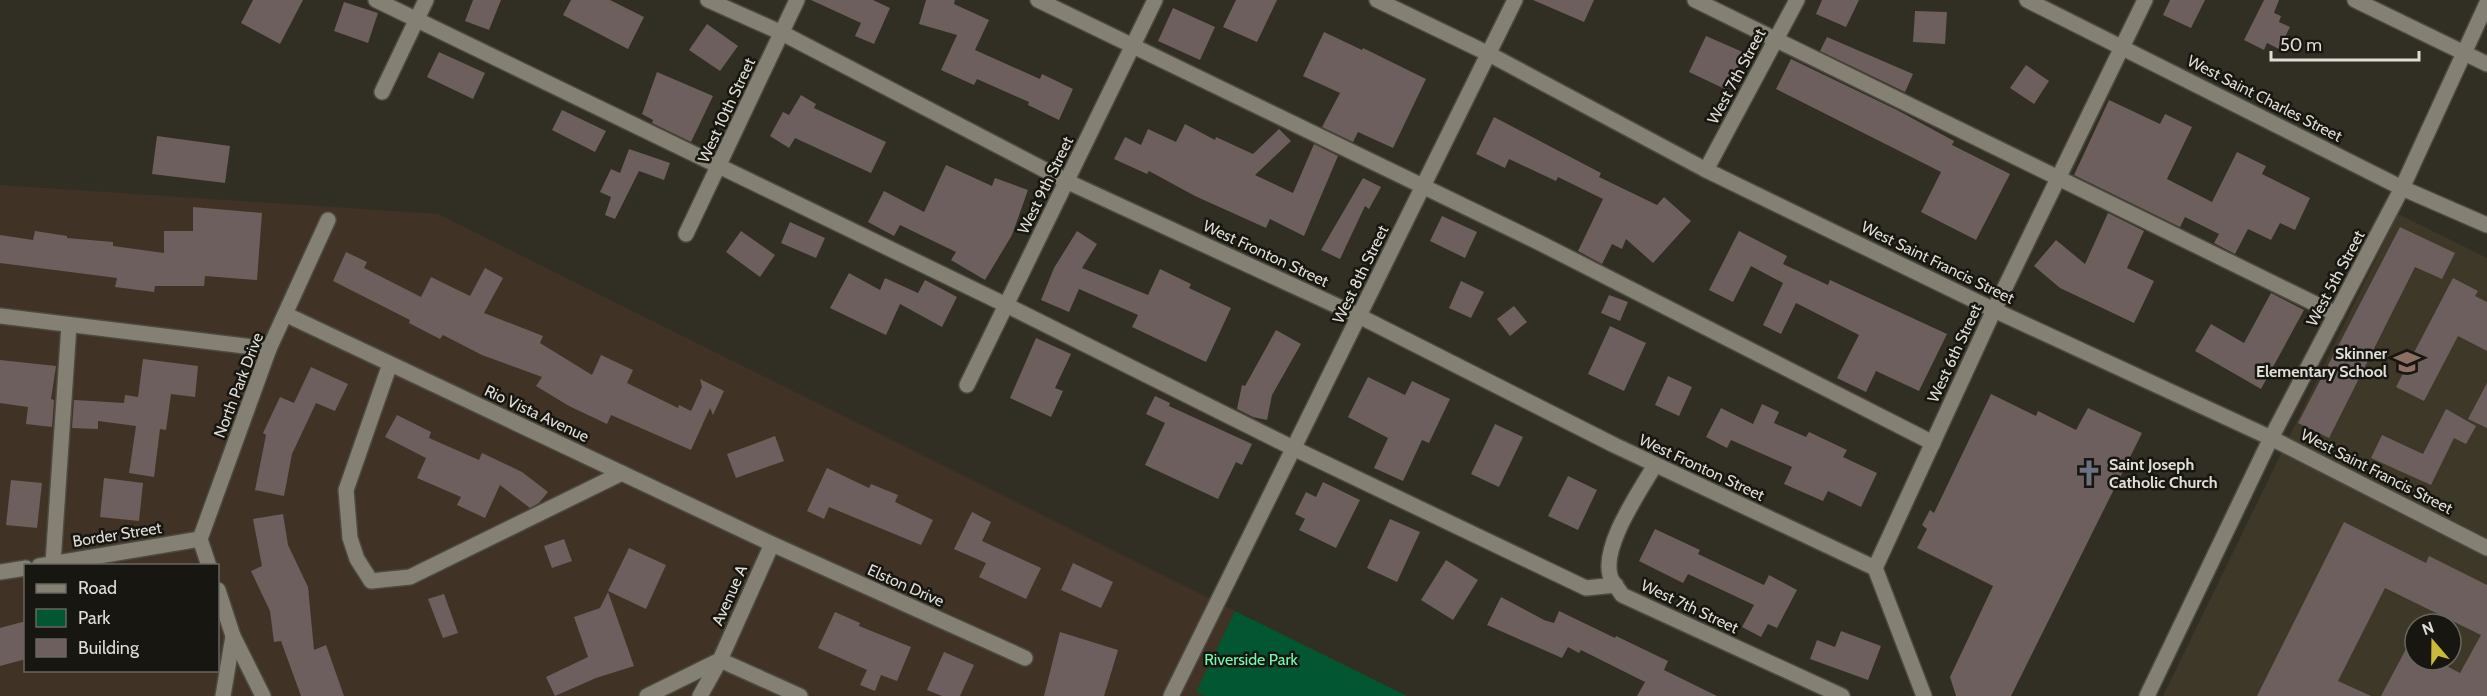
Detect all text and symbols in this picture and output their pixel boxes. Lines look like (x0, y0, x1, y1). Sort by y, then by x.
scale bar (2271, 24, 2420, 62)
street label: West 7th Street (1703, 25, 1770, 127)
text: 50 m (2280, 34, 2322, 56)
street label: West Saint Charles Street (2184, 51, 2346, 146)
street label: West 10th Street (694, 54, 759, 166)
street label: West 9th Street (1014, 133, 1078, 237)
street label: West Fronton Street (1200, 216, 1332, 291)
street label: West Saint Francis Street (1858, 217, 2018, 308)
street label: West 8th Street (1328, 222, 1393, 326)
street label: West 5th Street (2302, 227, 2369, 329)
street label: West 6th Street (1923, 301, 1986, 405)
street label: North Park Drive (210, 330, 267, 440)
place label: Skinner Elementary School (2256, 344, 2388, 381)
school or university icon: Skinner Elementary School (2392, 347, 2422, 377)
street label: Rio Vista Avenue (481, 381, 592, 446)
street label: West Saint Francis Street (2298, 425, 2456, 518)
street label: West Fronton Street (1636, 430, 1768, 505)
place label: Saint Joseph Catholic Church (2109, 455, 2218, 492)
church icon: Saint Joseph Catholic Church (2074, 458, 2104, 488)
street label: Border Street (71, 518, 164, 551)
street label: Elston Drive (865, 560, 947, 611)
street label: Avenue A (708, 562, 751, 628)
legend (24, 564, 219, 672)
street label: West 7th Street (1638, 576, 1742, 638)
text: Road (78, 577, 117, 599)
text: Park (78, 607, 111, 629)
north arrow (2403, 612, 2463, 672)
text: N (2419, 618, 2437, 639)
text: Building (78, 637, 140, 659)
park label: Riverside Park (1204, 650, 1299, 669)

